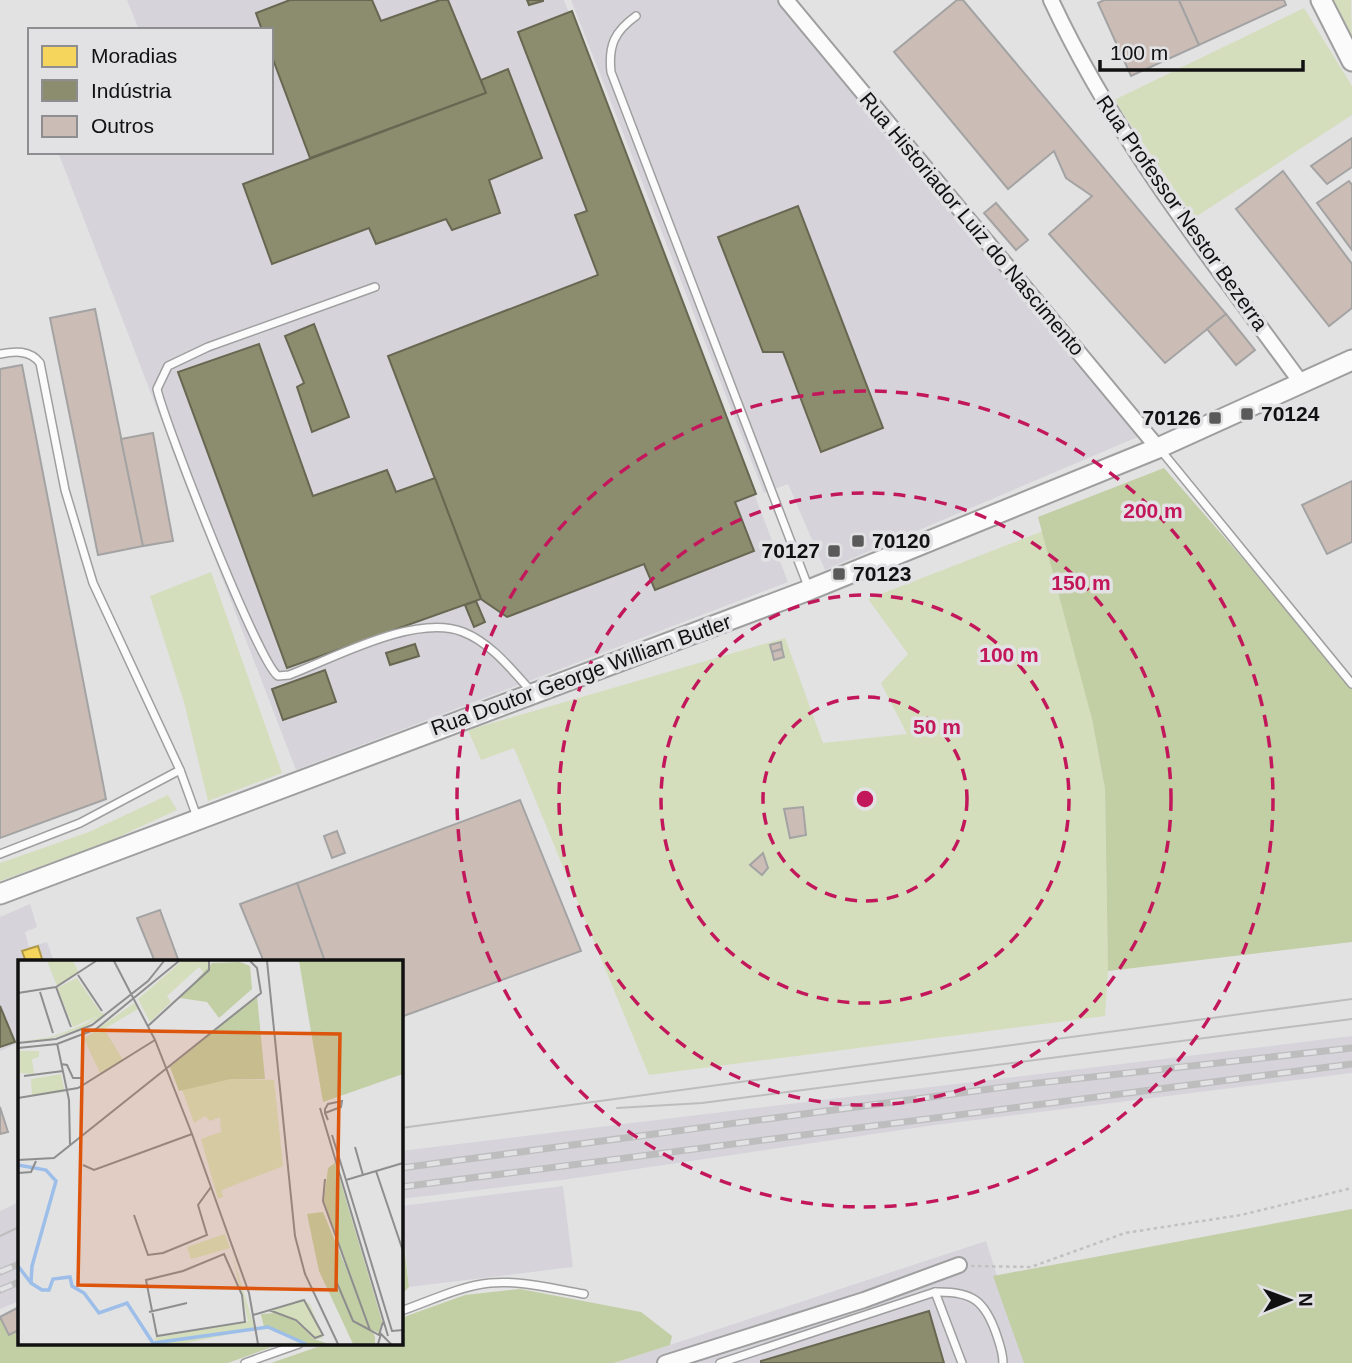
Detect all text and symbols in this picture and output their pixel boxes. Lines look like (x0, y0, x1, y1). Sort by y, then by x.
legend (28, 28, 273, 154)
scale bar (1100, 28, 1303, 72)
text: 100 m (1110, 41, 1168, 64)
text: Moradias (91, 44, 177, 67)
text: Indústria (91, 79, 172, 102)
street label: Rua Historiador Luiz do Nascimento (856, 88, 1089, 360)
street label: Rua Professor Nestor Bezerra (1092, 91, 1273, 335)
text: Outros (91, 114, 154, 137)
place label: 70124 (1261, 402, 1320, 425)
place label: 70126 (1143, 406, 1201, 429)
marker: 70124 (1239, 406, 1255, 422)
marker: 70126 (1207, 410, 1223, 426)
text: 200 m (1123, 499, 1183, 522)
place label: 70120 (872, 529, 930, 552)
marker: 70120 (850, 533, 866, 549)
place label: 70127 (762, 539, 820, 562)
marker: 70127 (826, 543, 842, 559)
place label: 70123 (853, 562, 911, 585)
marker: 70123 (831, 566, 847, 582)
text: 150 m (1051, 571, 1111, 594)
street label: Rua Doutor George William Butler (428, 609, 734, 740)
text: 100 m (979, 643, 1039, 666)
text: 50 m (913, 715, 961, 738)
centre of rings (853, 787, 877, 811)
inset map (18, 960, 402, 1346)
north arrow (1254, 1265, 1324, 1335)
text: N (1295, 1293, 1316, 1307)

